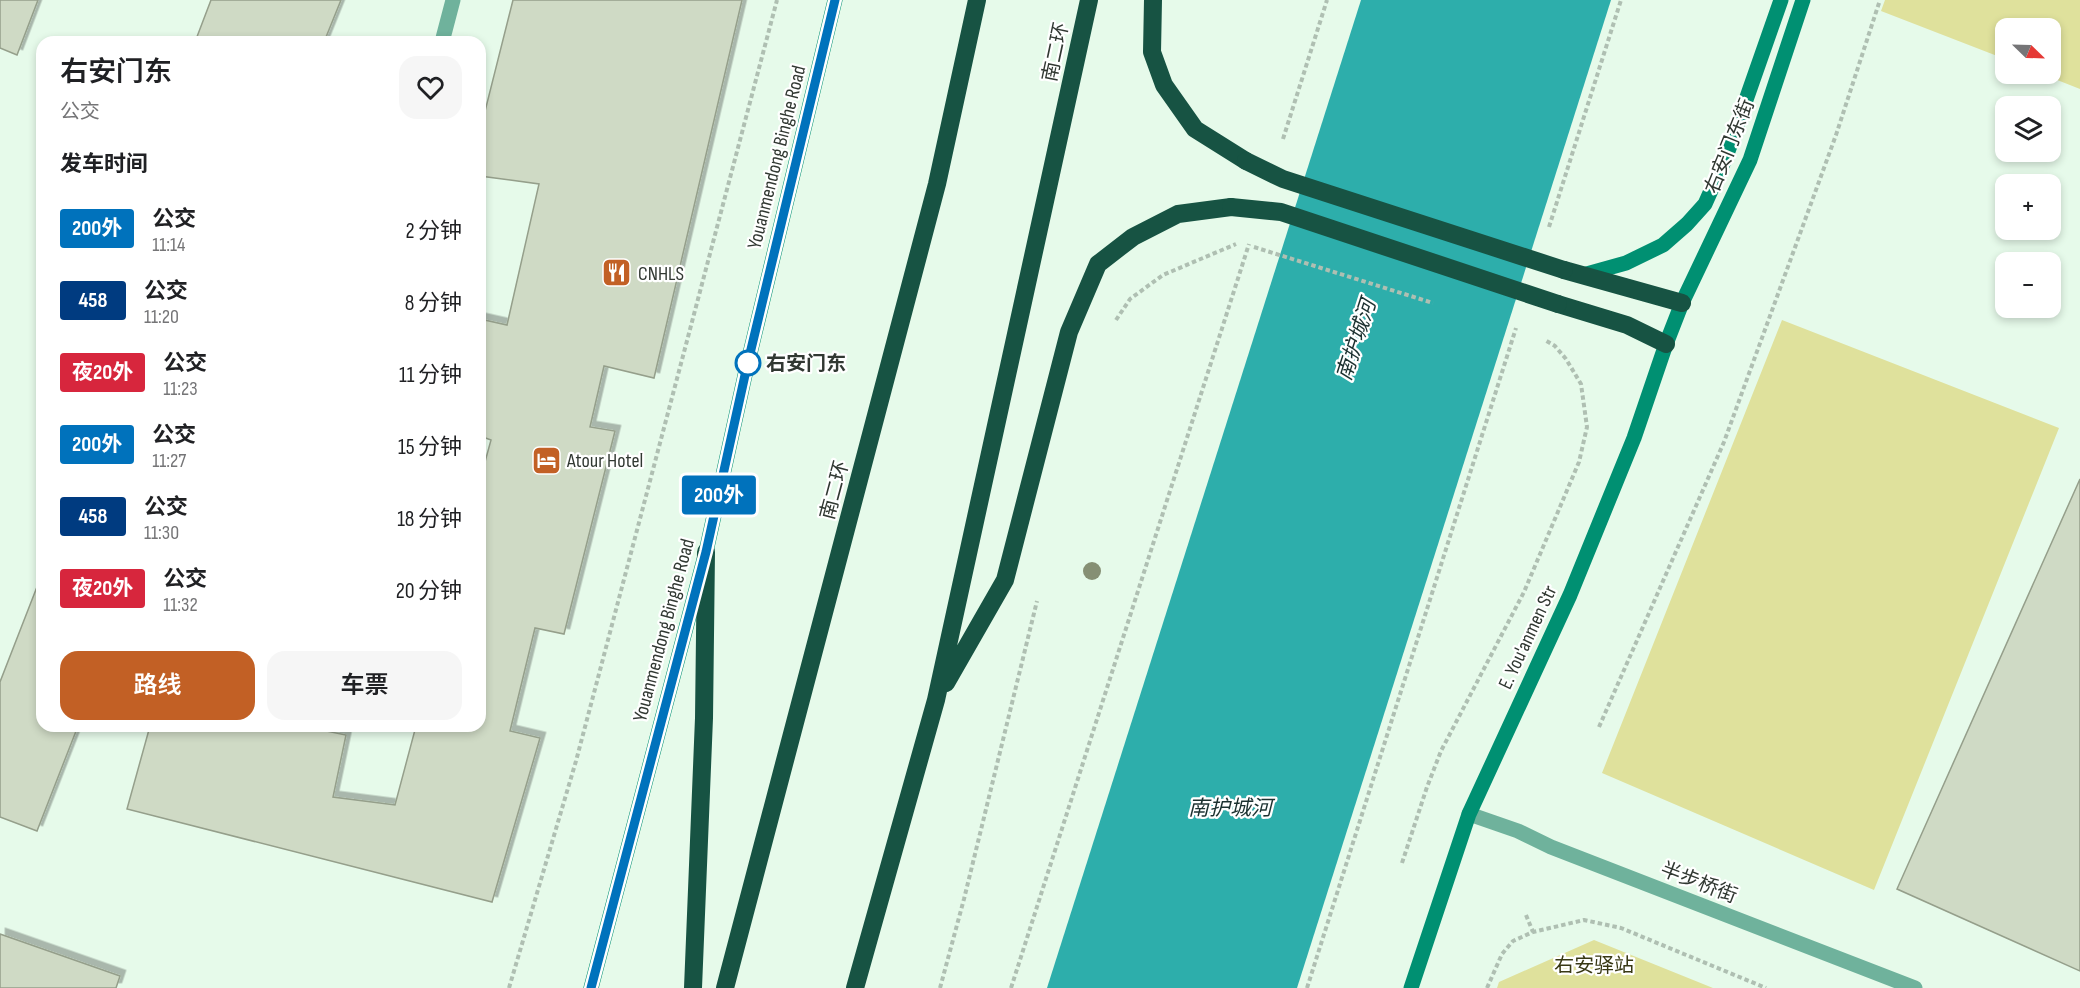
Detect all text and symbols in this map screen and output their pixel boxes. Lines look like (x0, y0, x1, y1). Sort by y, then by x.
north arrow (1995, 18, 2061, 84)
map controls (1995, 18, 2061, 318)
street label: 南二环 (1038, 20, 1074, 84)
text: 右安门东 (60, 56, 172, 89)
button: heart (399, 56, 462, 119)
street label: Youanmendong Binghe Road (743, 63, 811, 252)
street label: 右安门东街 (1700, 96, 1760, 197)
button: layers (1995, 96, 2061, 162)
text: 公交 (60, 100, 100, 124)
text: 发车时间 (60, 151, 148, 178)
button: + (1995, 174, 2061, 240)
text: 公交 (152, 206, 196, 233)
text: 200外 (72, 216, 122, 241)
text: 2 分钟 (405, 218, 462, 245)
text: 11:14 (152, 233, 185, 257)
button: − (1995, 252, 2061, 318)
restaurant icon: CNHLS (601, 257, 633, 289)
place label: CNHLS (638, 262, 684, 286)
text: 公交 (144, 278, 188, 305)
text: 458 (79, 288, 107, 313)
text: 8 分钟 (405, 290, 462, 317)
water label: 南护城河 (1332, 293, 1383, 384)
text: 11:20 (144, 305, 179, 329)
text: 公交 (163, 350, 207, 377)
marker: 右安门东 (735, 350, 761, 376)
place label: 右安门东 (766, 352, 846, 376)
text: 夜20外 (72, 360, 133, 385)
text: 11 分钟 (399, 362, 462, 389)
text: 11:23 (163, 377, 198, 401)
text: 公交 (152, 422, 196, 449)
text: 200外 (72, 432, 122, 457)
text: 15 分钟 (398, 434, 462, 461)
hotel icon: Atour Hotel (530, 444, 562, 476)
text: 11:27 (152, 449, 186, 473)
place label: Atour Hotel (566, 449, 643, 473)
street label: 南二环 (816, 458, 854, 522)
line badge: 200外 (677, 476, 761, 514)
text: 200外 (694, 483, 744, 508)
text: 公交 (144, 494, 188, 521)
text: 458 (79, 504, 107, 529)
text: 18 分钟 (397, 506, 462, 533)
text: 11:30 (144, 521, 179, 545)
street label: Youanmendong Binghe Road (628, 536, 700, 724)
text: 公交 (163, 566, 207, 593)
text: 夜20外 (72, 576, 133, 601)
text: 20 分钟 (396, 578, 462, 605)
street label: E. You'anmen Str (1493, 582, 1562, 693)
text: 11:32 (163, 593, 198, 617)
button: 路线 (60, 651, 255, 720)
button: 车票 (267, 651, 462, 720)
water label: 南护城河 (1188, 796, 1276, 821)
street label: 半步桥街 (1657, 857, 1740, 908)
park label: 右安驿站 (1554, 954, 1634, 978)

